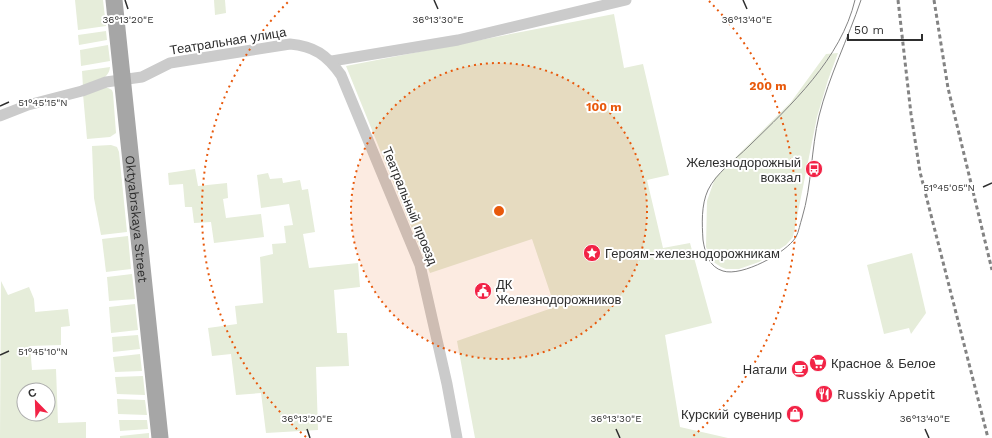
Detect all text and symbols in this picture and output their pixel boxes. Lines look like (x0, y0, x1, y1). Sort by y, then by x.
text: 36°13'20"E (102, 14, 154, 25)
text: 36°13'30"E (412, 14, 464, 25)
text: 36°13'40"E (722, 14, 772, 25)
scale bar (848, 16, 922, 42)
text: 50 m (854, 23, 884, 37)
street label: Театральная улица (169, 24, 288, 58)
text: 200 m (749, 79, 787, 93)
text: 51°45'15"N (18, 97, 68, 108)
text: 100 m (586, 100, 622, 114)
street label: Театральный проезд (379, 145, 441, 268)
street label: Oktyabrskaya Street (123, 154, 151, 284)
place label: Железнодорожный вокзал (686, 155, 801, 185)
bus stop icon: Железнодорожный вокзал (804, 159, 824, 179)
text: 51°45'05"N (923, 182, 975, 193)
centre of rings (492, 204, 506, 218)
place icon: Героям-железнодорожникам (582, 243, 602, 263)
place label: Героям-железнодорожникам (605, 246, 780, 261)
place label: ДК Железнодорожников (496, 277, 622, 307)
public building icon: ДК Железнодорожников (473, 281, 493, 301)
text: 51°45'10"N (18, 346, 68, 357)
supermarket icon: Красное & Белое (808, 353, 828, 373)
place label: Красное & Белое (831, 356, 936, 371)
cafe icon: Натали (790, 359, 810, 379)
place label: Натали (743, 362, 787, 377)
north arrow (16, 382, 56, 422)
restaurant icon: Russkiy Appetit (814, 384, 834, 404)
text: С (26, 386, 39, 401)
place label: Russkiy Appetit (837, 387, 935, 402)
shop icon: Курский сувенир (785, 404, 805, 424)
place label: Курский сувенир (681, 407, 782, 422)
text: 36°13'20"E (281, 413, 333, 424)
text: 36°13'30"E (590, 413, 642, 424)
text: 36°13'40"E (900, 413, 950, 424)

